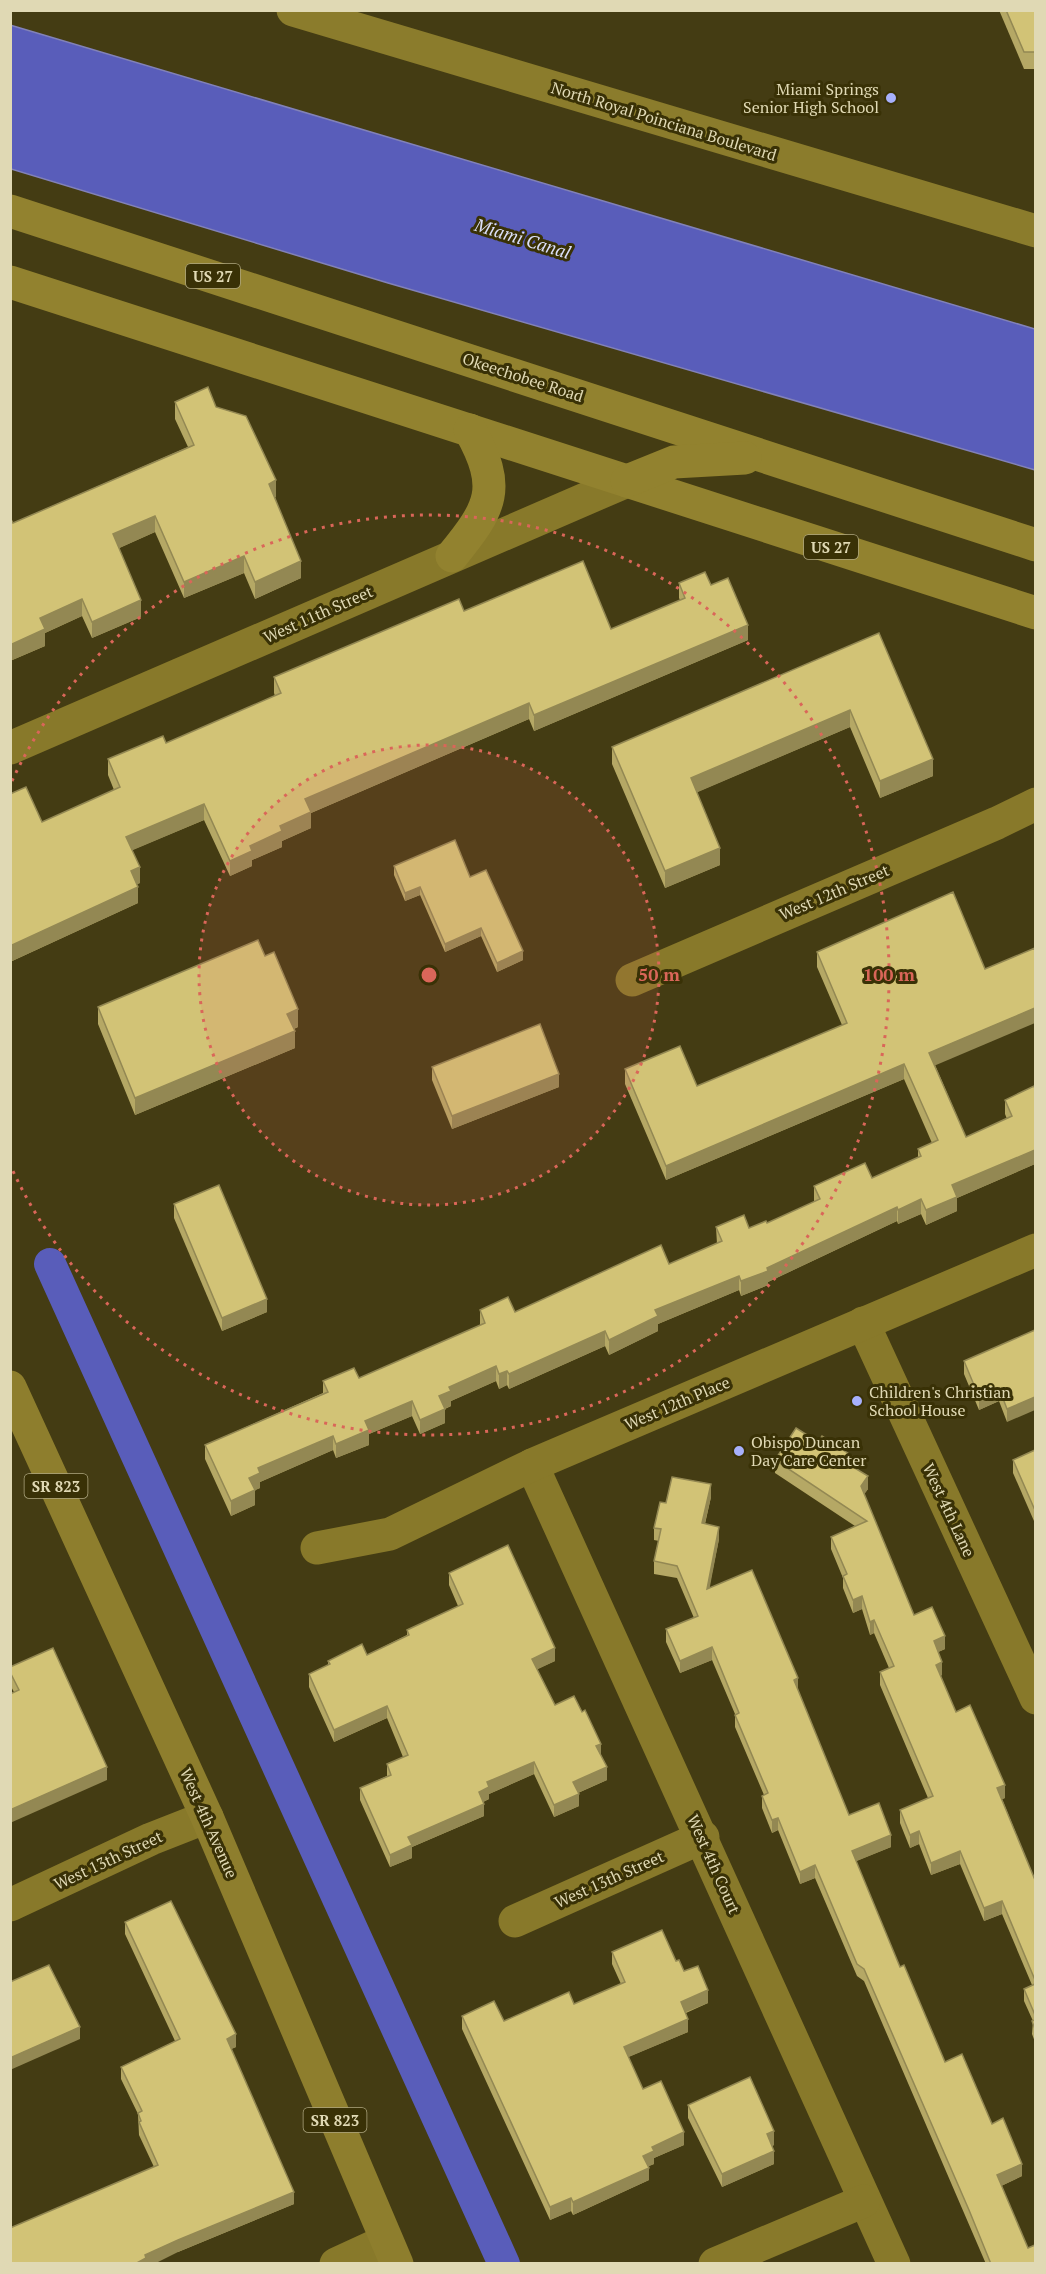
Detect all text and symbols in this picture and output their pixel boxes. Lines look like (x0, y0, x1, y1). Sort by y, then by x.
street label: North Royal Poinciana Boulevard (548, 76, 780, 166)
place label: Miami Springs Senior High School (743, 78, 879, 118)
marker: Miami Springs Senior High School (884, 91, 898, 105)
water label: Miami Canal (471, 212, 574, 264)
road number: US 27 (186, 264, 240, 288)
street label: Okeechobee Road (460, 347, 586, 407)
road number: US 27 (804, 535, 858, 559)
street label: West 11th Street (260, 580, 376, 648)
street label: West 12th Street (776, 859, 893, 925)
text: 50 m (638, 962, 680, 986)
text: 100 m (863, 962, 915, 986)
centre of rings (419, 965, 439, 985)
street label: West 12th Place (621, 1371, 733, 1435)
place label: Children's Christian School House (869, 1381, 1011, 1421)
marker: Children's Christian School House (850, 1394, 864, 1408)
place label: Obispo Duncan Day Care Center (751, 1431, 867, 1471)
marker: Obispo Duncan Day Care Center (732, 1444, 746, 1458)
street label: West 4th Lane (918, 1460, 980, 1560)
road number: SR 823 (25, 1474, 88, 1498)
street label: West 4th Avenue (175, 1764, 243, 1882)
street label: West 4th Court (682, 1811, 746, 1917)
street label: West 13th Street (50, 1825, 166, 1895)
street label: West 13th Street (551, 1845, 667, 1913)
road number: SR 823 (304, 2108, 366, 2132)

